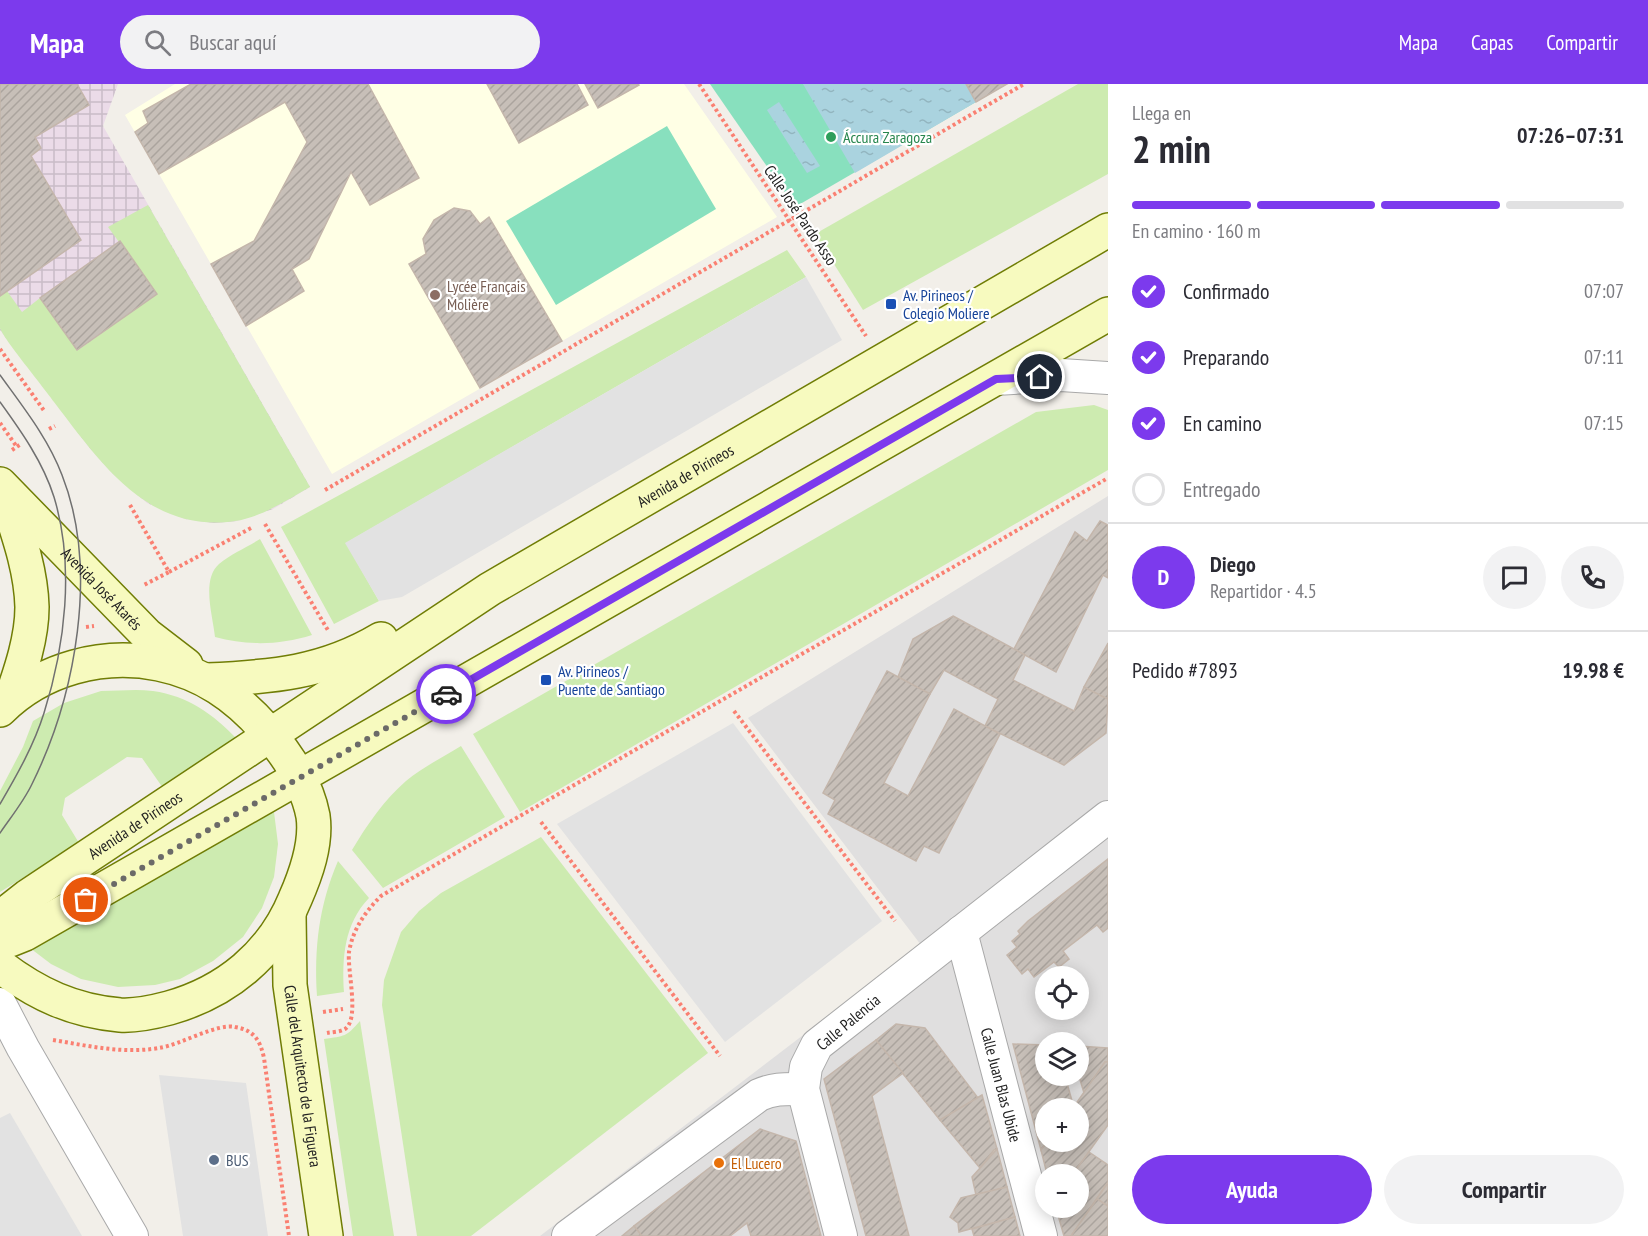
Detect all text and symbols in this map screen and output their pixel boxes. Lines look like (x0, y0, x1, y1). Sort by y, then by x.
search box (120, 15, 540, 69)
text: Mapa (30, 24, 84, 61)
icon: search (141, 26, 174, 59)
text: Buscar aquí (189, 28, 277, 56)
text: Mapa (1399, 29, 1438, 56)
text: Capas (1471, 29, 1513, 56)
text: Compartir (1546, 29, 1618, 56)
text: Llega en (1132, 100, 1191, 126)
text: 07:26–07:31 (1517, 121, 1624, 149)
text: 2 min (1132, 123, 1211, 174)
place label: Áccura Zaragoza (843, 127, 932, 147)
marker: Áccura Zaragoza (824, 130, 838, 144)
street label: Calle José Pardo Asso (760, 161, 842, 269)
text: En camino · 160 m (1132, 218, 1261, 244)
icon: check (1132, 275, 1165, 308)
place label: Lycée Français Molière (447, 276, 526, 314)
text: Confirmado (1183, 277, 1269, 305)
text: 07:07 (1584, 278, 1624, 304)
place label: Av. Pirineos / Colegio Moliere (903, 285, 990, 323)
marker: Lycée Français Molière (428, 288, 442, 302)
marker: Av. Pirineos / Colegio Moliere (884, 297, 898, 311)
icon: check (1132, 341, 1165, 374)
text: Preparando (1183, 343, 1269, 371)
text: 07:11 (1584, 344, 1624, 370)
pin (1014, 351, 1065, 402)
icon: home (1023, 360, 1056, 393)
icon: check (1132, 407, 1165, 440)
text: En camino (1183, 409, 1262, 437)
text: 07:15 (1584, 410, 1624, 436)
street label: Avenida de Pirineos (633, 440, 737, 512)
text: Entregado (1183, 475, 1260, 503)
street label: Avenida José Atarés (57, 543, 147, 634)
button: chat (1483, 546, 1546, 609)
button: phone (1561, 546, 1624, 609)
text: Diego (1210, 550, 1256, 578)
text: D (1158, 563, 1169, 591)
text: Repartidor · 4.5 (1210, 578, 1317, 604)
text: Pedido #7893 (1132, 656, 1238, 684)
text: 19.98 € (1562, 656, 1624, 684)
place label: Av. Pirineos / Puente de Santiago (558, 661, 665, 699)
courier (416, 664, 476, 724)
marker: Av. Pirineos / Puente de Santiago (539, 673, 553, 687)
icon: car (430, 678, 463, 711)
street label: Avenida de Pirineos (84, 787, 186, 863)
pin (60, 874, 111, 925)
icon: bag (69, 883, 102, 916)
map controls (1035, 966, 1089, 1218)
button: locate (1035, 966, 1089, 1020)
street label: Calle del Arquitecto de la Figuera (280, 984, 326, 1168)
street label: Calle Palencia (812, 990, 884, 1054)
street label: Calle Juan Blas Ubide (977, 1025, 1026, 1144)
button: layers (1035, 1032, 1089, 1086)
button: + (1035, 1098, 1089, 1152)
place label: BUS (226, 1150, 249, 1170)
marker: BUS (207, 1153, 221, 1167)
place label: El Lucero (731, 1153, 782, 1173)
button: Ayuda (1132, 1155, 1372, 1224)
button: Compartir (1384, 1155, 1624, 1224)
marker: El Lucero (712, 1156, 726, 1170)
button: − (1035, 1164, 1089, 1218)

